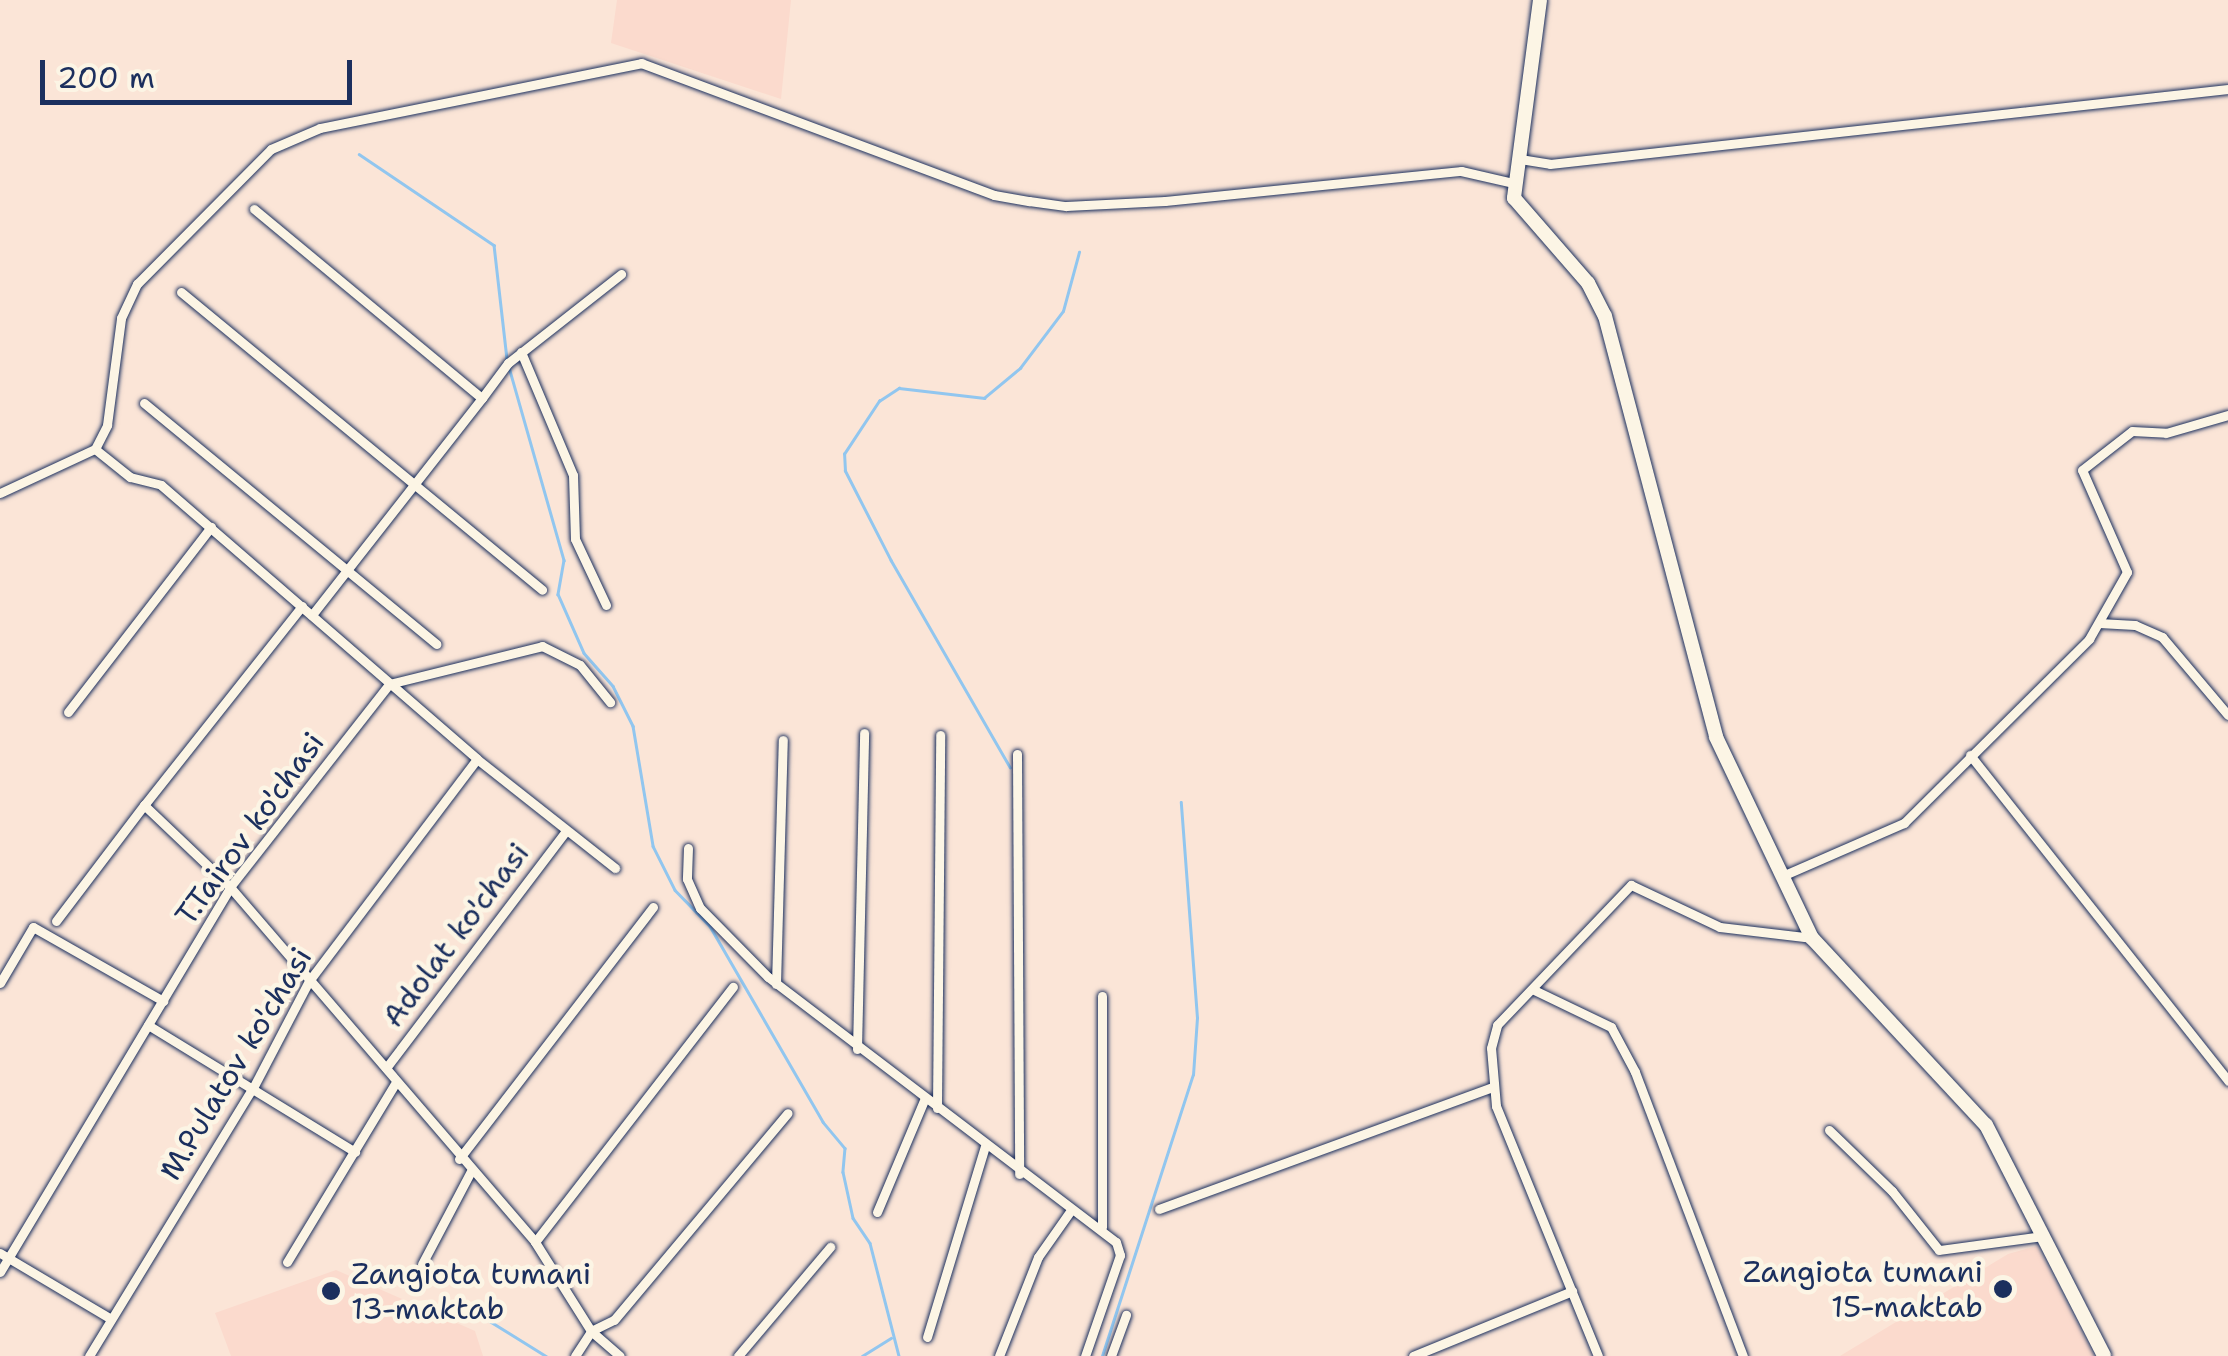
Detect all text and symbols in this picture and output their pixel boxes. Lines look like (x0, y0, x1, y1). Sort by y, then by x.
scale bar (45, 40, 358, 102)
text: 200 m (57, 57, 155, 98)
street label: T.Tairov ko'chasi (168, 726, 332, 932)
street label: Adolat ko'chasi (375, 836, 537, 1034)
street label: M.Pulatov ko'chasi (152, 941, 320, 1187)
place label: Zangiota tumani 15-maktab (1743, 1254, 1983, 1324)
place label: Zangiota tumani 13-maktab (351, 1256, 591, 1326)
marker: Zangiota tumani 15-maktab (1992, 1278, 2014, 1300)
marker: Zangiota tumani 13-maktab (320, 1280, 342, 1302)

